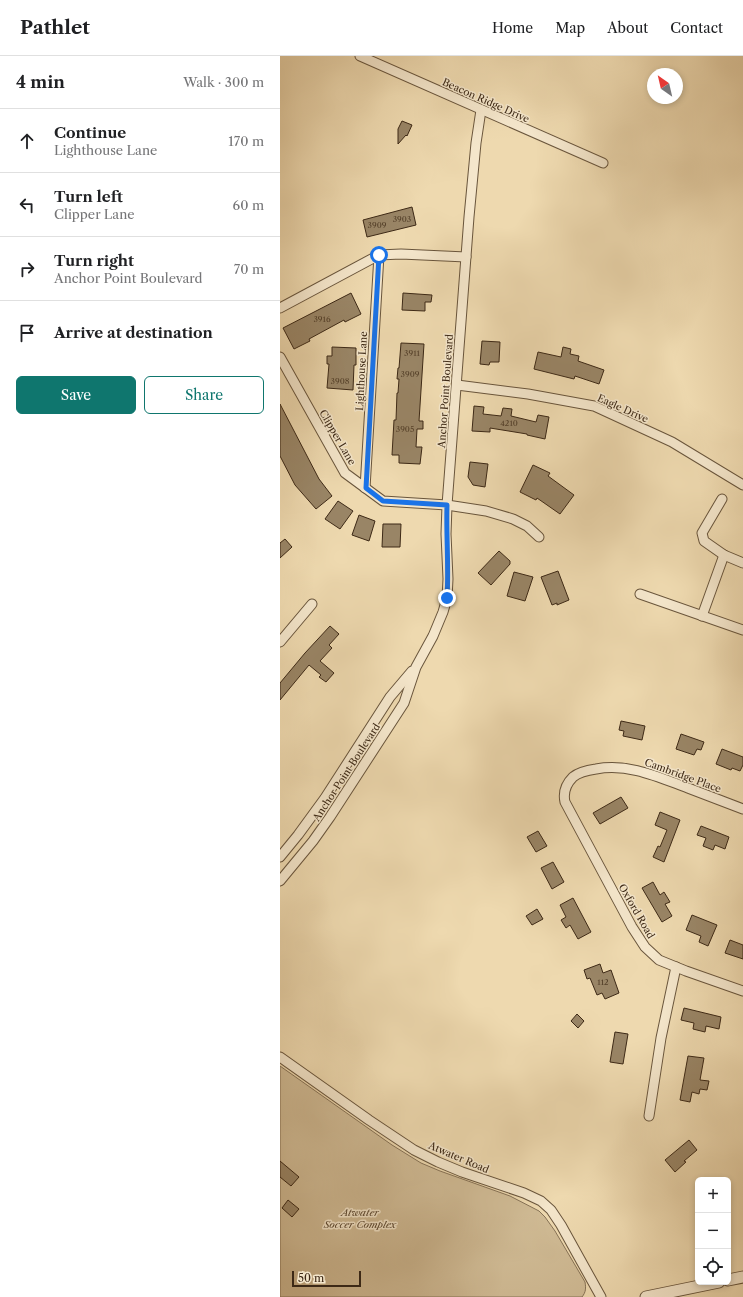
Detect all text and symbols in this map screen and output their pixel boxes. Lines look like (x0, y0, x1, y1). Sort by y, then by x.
text: Pathlet (20, 16, 90, 39)
text: Home (492, 19, 533, 37)
text: Map (555, 19, 585, 37)
text: About (607, 19, 648, 37)
text: Contact (670, 19, 723, 37)
north arrow (647, 68, 683, 104)
text: 4 min (16, 72, 65, 92)
text: Walk · 300 m (183, 74, 264, 90)
street label: Beacon Ridge Drive (440, 75, 532, 126)
text: Continue (54, 123, 126, 142)
icon: ahead (16, 130, 38, 152)
text: 170 m (228, 133, 264, 149)
text: Lighthouse Lane (54, 142, 157, 158)
text: Turn left (54, 187, 123, 206)
icon: left (16, 194, 38, 216)
text: 60 m (233, 197, 264, 213)
text: Clipper Lane (54, 206, 135, 222)
house number: 3903 (393, 214, 411, 224)
house number: 3909 (368, 220, 387, 230)
route start (370, 246, 388, 264)
text: Turn right (54, 251, 134, 270)
icon: right (16, 258, 38, 280)
text: 70 m (234, 261, 264, 277)
text: Anchor Point Boulevard (54, 270, 202, 286)
house number: 3916 (313, 314, 331, 324)
icon: arrive (16, 322, 38, 344)
text: Arrive at destination (54, 323, 213, 342)
street label: Lighthouse Lane (353, 331, 370, 411)
street label: Anchor Point Boulevard (435, 334, 456, 449)
house number: 3911 (404, 348, 421, 358)
house number: 3909 (401, 369, 420, 379)
button: Save (16, 376, 136, 414)
button: Share (144, 376, 264, 414)
house number: 3908 (331, 376, 350, 386)
street label: Eagle Drive (595, 391, 651, 426)
street label: Clipper Lane (316, 407, 359, 468)
house number: 4210 (500, 418, 518, 428)
house number: 3905 (396, 424, 414, 434)
route end (438, 589, 456, 607)
street label: Anchor Point Boulevard (309, 721, 383, 825)
street label: Cambridge Place (643, 756, 723, 796)
street label: Oxford Road (616, 882, 657, 941)
house number: 112 (597, 977, 609, 987)
street label: Atwater Road (426, 1138, 491, 1176)
map controls (695, 1177, 731, 1285)
button: + (695, 1177, 731, 1213)
park label: Atwater Soccer Complex (323, 1206, 397, 1231)
button: − (695, 1213, 731, 1249)
button: locate (695, 1249, 731, 1285)
scale bar (292, 1269, 361, 1288)
text: 50 m (298, 1271, 324, 1285)

